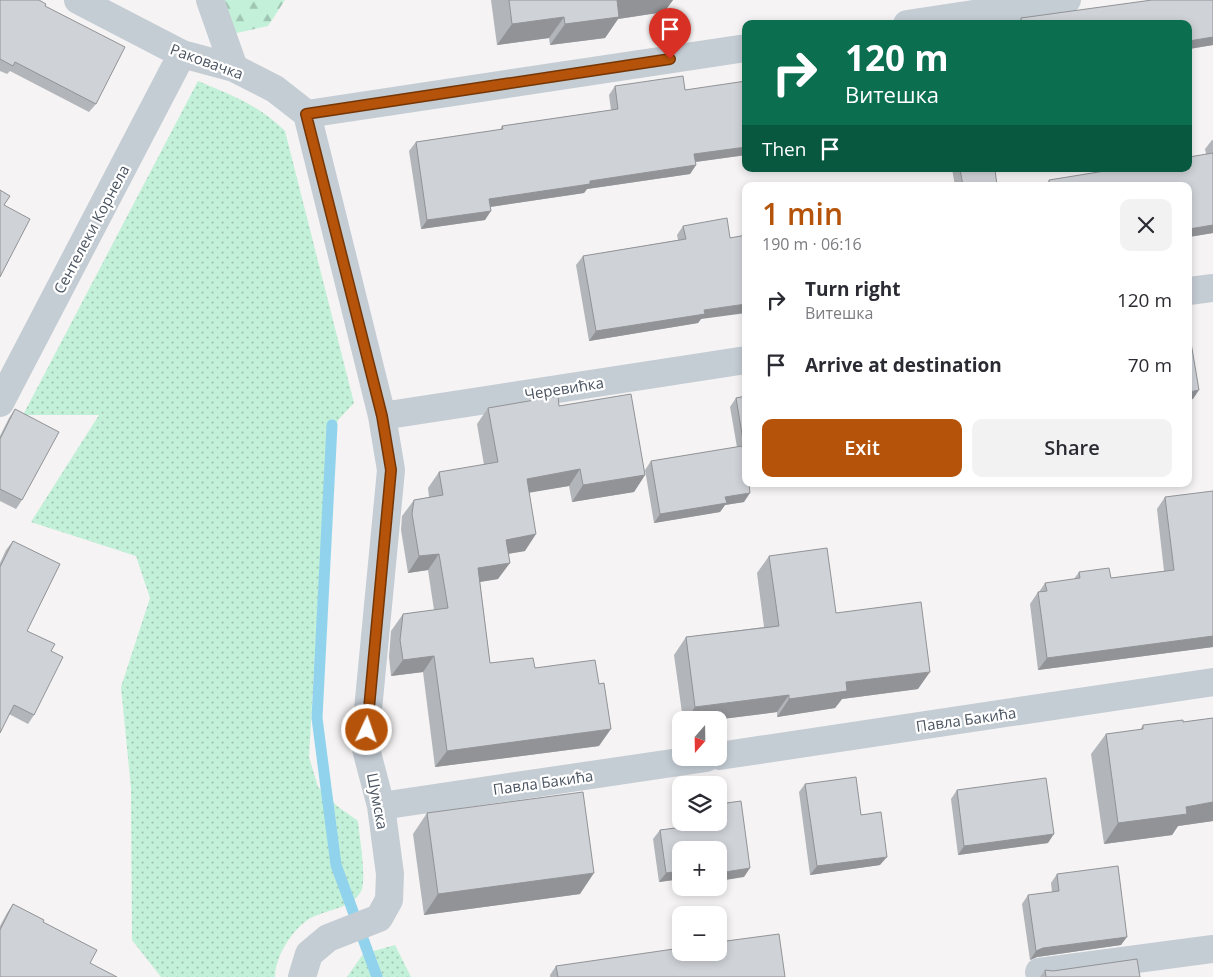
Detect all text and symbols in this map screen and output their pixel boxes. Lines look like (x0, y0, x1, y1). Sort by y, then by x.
pin (649, 8, 691, 59)
icon: arrive (656, 15, 684, 43)
text: 120 m (845, 34, 949, 81)
street label: Раковачка (168, 39, 246, 83)
icon: right (762, 40, 827, 105)
text: Витешка (845, 79, 939, 109)
icon: arrive (816, 135, 844, 163)
text: Then (762, 136, 806, 162)
street label: Сентелеки Корнела (49, 161, 133, 297)
text: 1 min (762, 193, 843, 234)
button: close (1120, 199, 1172, 251)
text: 190 m · 06:16 (762, 233, 862, 255)
text: Turn right (805, 276, 900, 302)
icon: right (762, 286, 790, 314)
text: 120 m (1117, 287, 1172, 313)
text: Витешка (805, 302, 873, 324)
icon: arrive (762, 351, 790, 379)
text: Arrive at destination (805, 352, 1002, 378)
text: 70 m (1128, 352, 1172, 378)
street label: Черевићка (523, 372, 605, 404)
button: Exit (762, 419, 962, 477)
button: Share (972, 419, 1172, 477)
street label: Павла Бакића (915, 702, 1017, 736)
position arrow (340, 703, 392, 755)
north arrow (672, 711, 728, 766)
map controls (672, 711, 727, 961)
street label: Павла Бакића (492, 765, 594, 799)
street label: Шумска (363, 771, 393, 831)
button: layers (672, 776, 727, 831)
button: + (672, 841, 727, 896)
button: − (672, 906, 727, 961)

